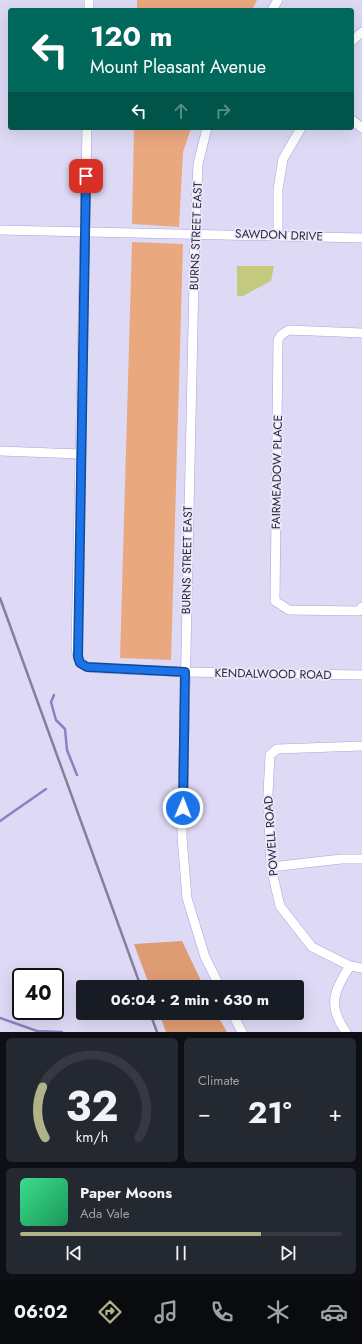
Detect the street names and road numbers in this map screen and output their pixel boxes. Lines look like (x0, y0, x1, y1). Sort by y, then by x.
street label: BURNS STREET EAST (185, 181, 207, 290)
street label: SAWDON DRIVE (235, 224, 323, 246)
street label: FAIRMEADOW PLACE (267, 415, 287, 529)
street label: BURNS STREET EAST (177, 505, 197, 614)
street label: KENDALWOOD ROAD (214, 664, 332, 684)
street label: POWELL ROAD (259, 795, 283, 877)

